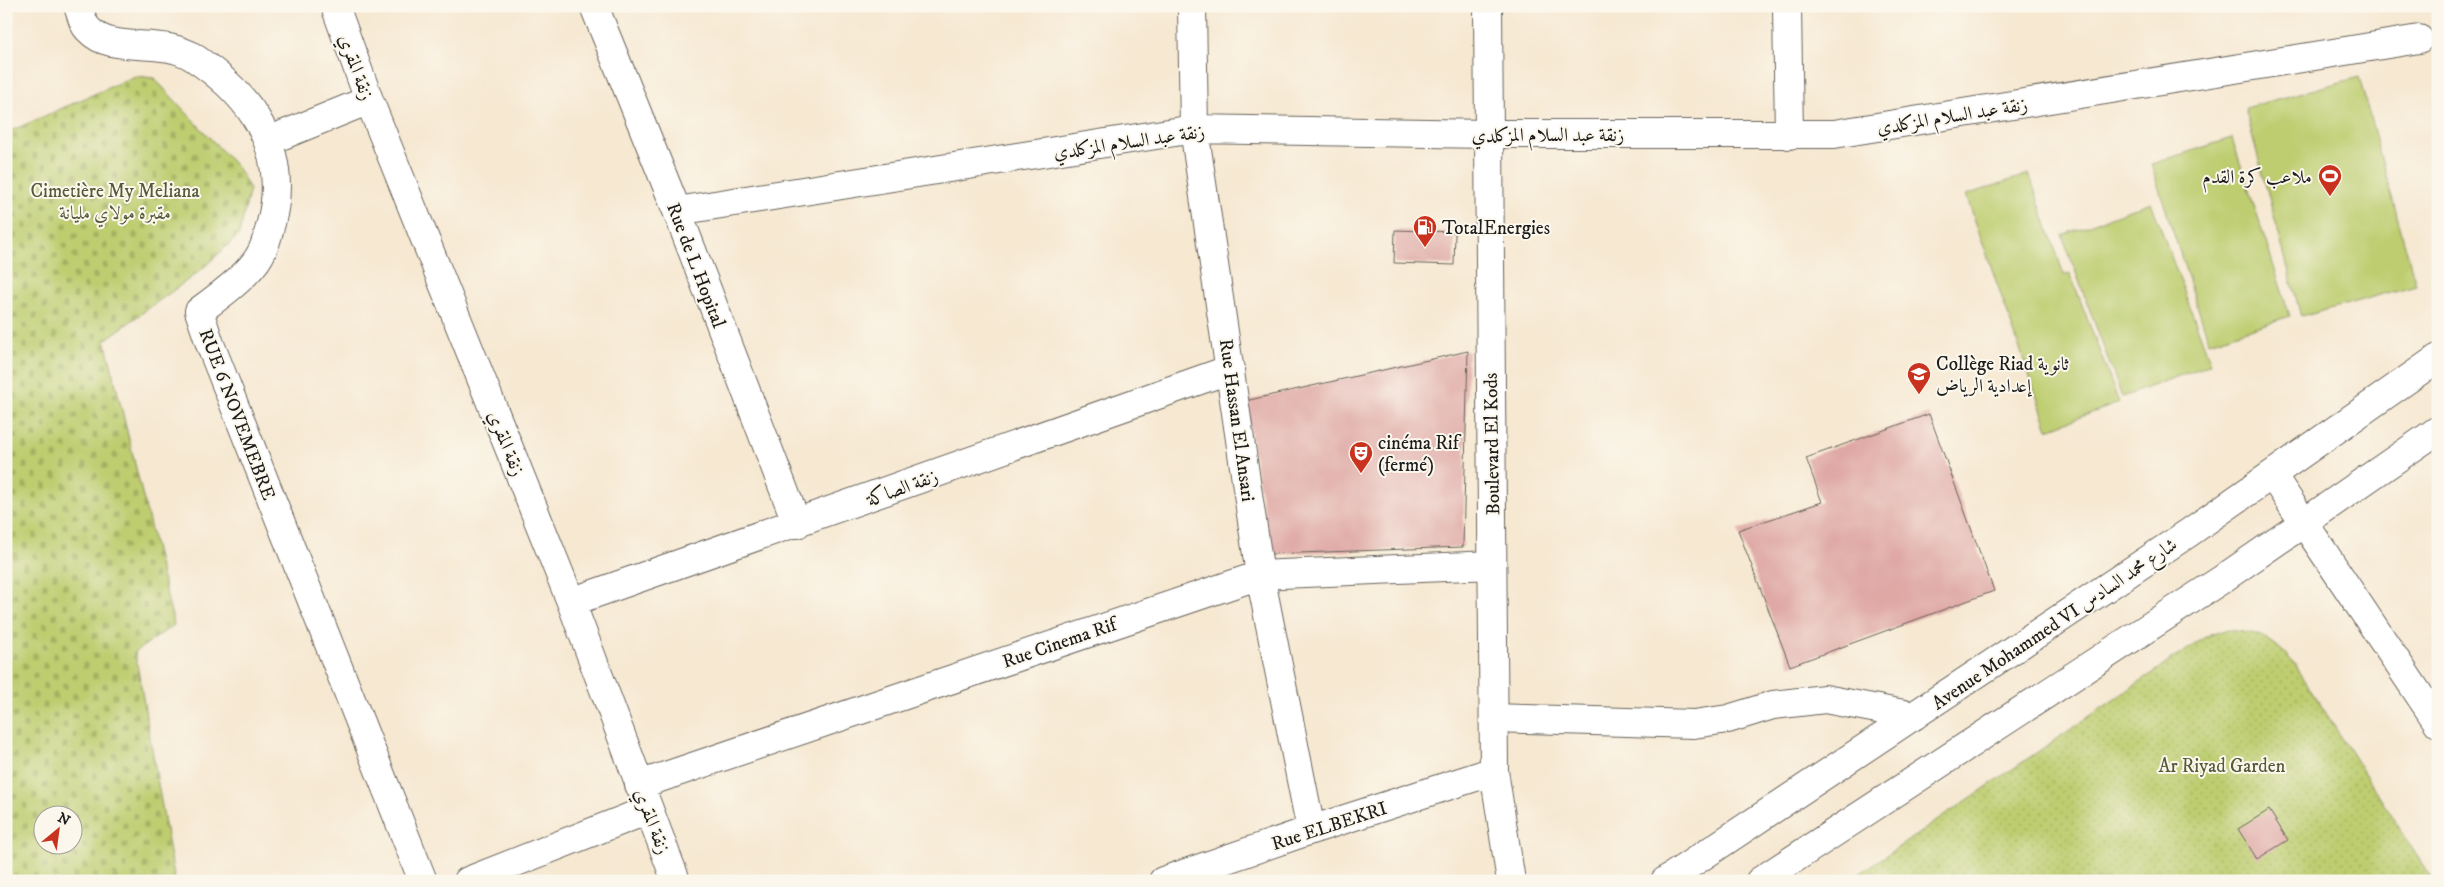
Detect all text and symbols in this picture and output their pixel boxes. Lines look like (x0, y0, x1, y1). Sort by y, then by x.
street label: زنقة المقري (330, 31, 378, 105)
street label: زنقة عبد السلام المزكلدي (1875, 93, 2030, 144)
street label: زنقة عبد السلام المزكلدي (1052, 120, 1207, 168)
street label: زنقة عبد السلام المزكلدي (1472, 124, 1624, 151)
sports icon: ملاعب كرة القدم (2317, 163, 2343, 197)
place label: ملاعب كرة القدم (2202, 166, 2312, 193)
park label: Cimetière My Meliana مقبرة مولاي مليانة (30, 180, 200, 228)
street label: Rue de L Hopital (661, 200, 730, 332)
fuel station icon: TotalEnergies (1412, 214, 1438, 248)
place label: TotalEnergies (1442, 217, 1550, 240)
street label: RUE 6 NOVEMEBRE (193, 326, 280, 503)
street label: Rue Hassan El Ansari (1214, 337, 1259, 503)
place label: Collège Riad ثانوية إعدادية الرياض (1936, 353, 2069, 398)
school or university icon: Collège Riad ثانوية إعدادية الرياض (1906, 361, 1932, 395)
street label: Boulevard El Kods (1480, 373, 1505, 515)
street label: زنقة المقري (479, 407, 529, 481)
place label: cinéma Rif (fermé) (1378, 432, 1462, 477)
theatre icon: cinéma Rif (fermé) (1348, 440, 1374, 474)
street label: زنقة الصاكة (862, 464, 941, 512)
street label: Avenue Mohammed VI شارع محمد السادس (1928, 533, 2184, 718)
street label: Rue Cinema Rif (1000, 612, 1122, 674)
park label: Ar Riyad Garden (2158, 755, 2286, 778)
street label: زنقة المقري (626, 785, 675, 859)
street label: Rue ELBEKRI (1269, 797, 1390, 856)
north arrow (32, 804, 82, 854)
text: N (54, 809, 74, 830)

